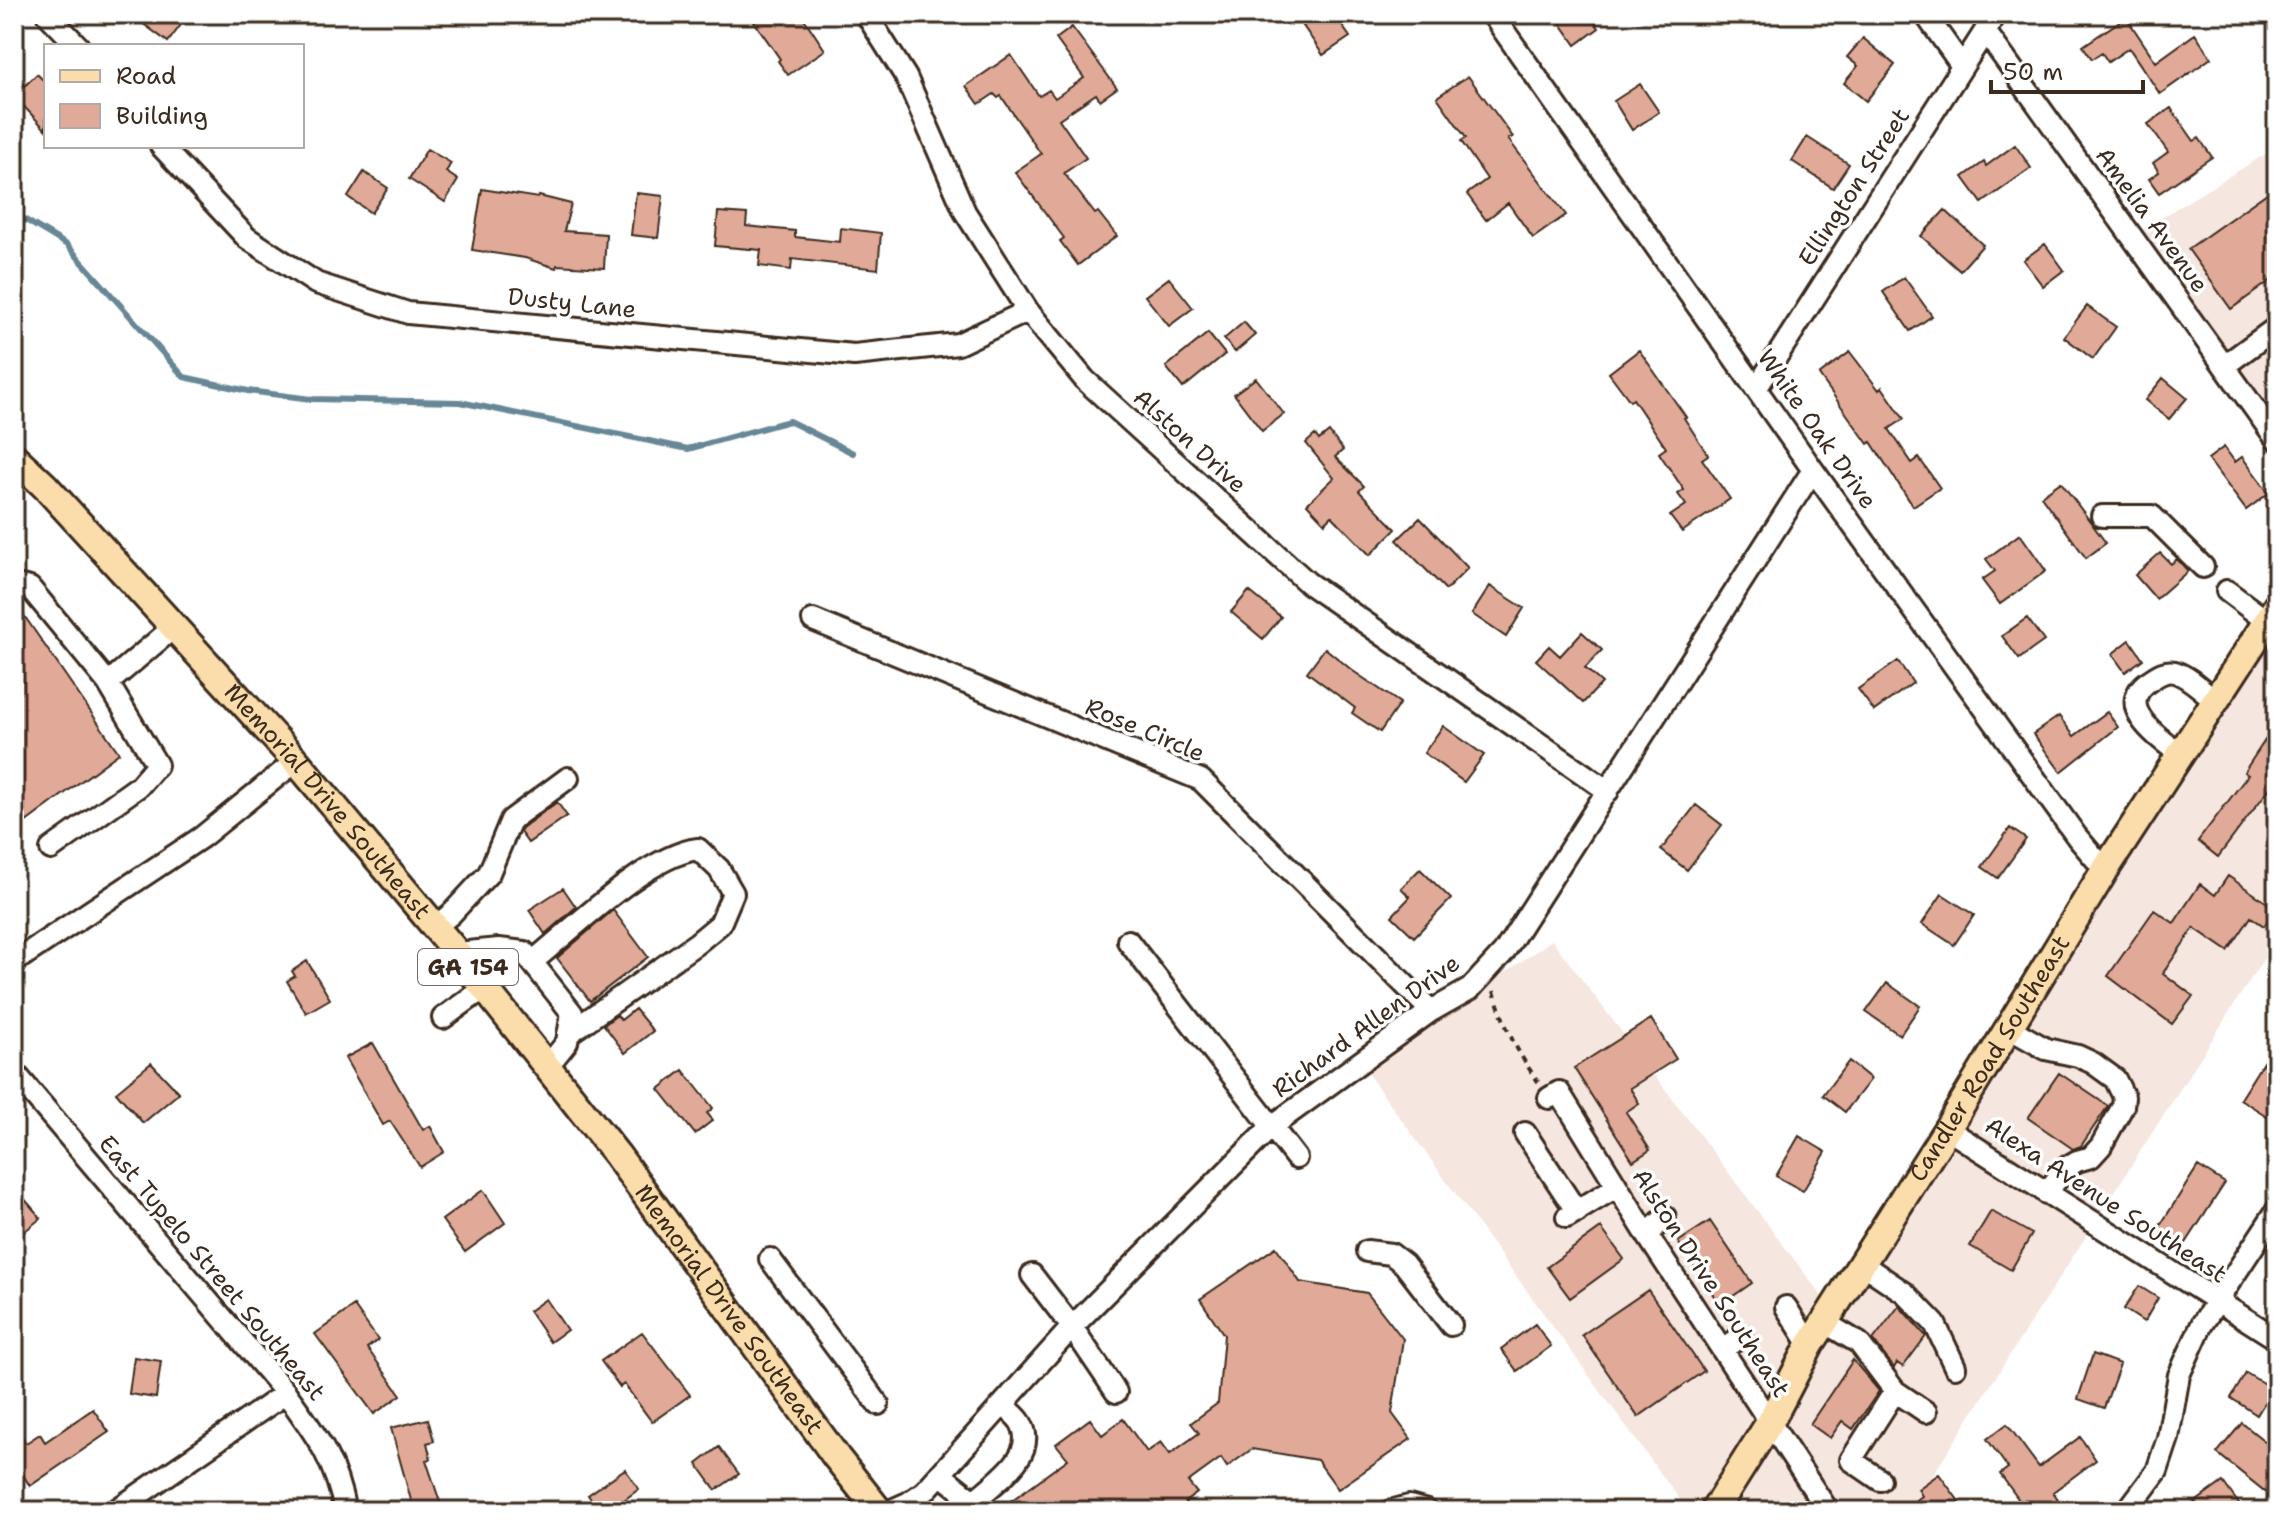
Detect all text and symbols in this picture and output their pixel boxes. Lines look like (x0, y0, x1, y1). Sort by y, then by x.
legend (44, 44, 304, 148)
scale bar (1991, 44, 2143, 94)
text: 50 m (2003, 56, 2063, 88)
text: Road (116, 60, 176, 92)
text: Building (116, 100, 208, 132)
street label: Ellington Street (1791, 102, 1917, 272)
street label: Amelia Avenue (2088, 141, 2216, 299)
street label: Dusty Lane (506, 280, 638, 326)
street label: White Oak Drive (1750, 343, 1884, 515)
street label: Alston Drive (1127, 382, 1253, 500)
street label: Memorial Drive Southeast (217, 677, 438, 926)
street label: Rose Circle (1080, 691, 1210, 769)
street label: Candler Road Southeast (1902, 929, 2077, 1188)
street label: Richard Allen Drive (1266, 947, 1466, 1105)
road number: GA 154 (418, 949, 518, 985)
street label: Alexa Avenue Southeast (1979, 1110, 2233, 1290)
street label: East Tupelo Street Southeast (91, 1129, 333, 1407)
street label: Alston Drive Southeast (1625, 1163, 1797, 1403)
street label: Memorial Drive Southeast (628, 1178, 831, 1441)

